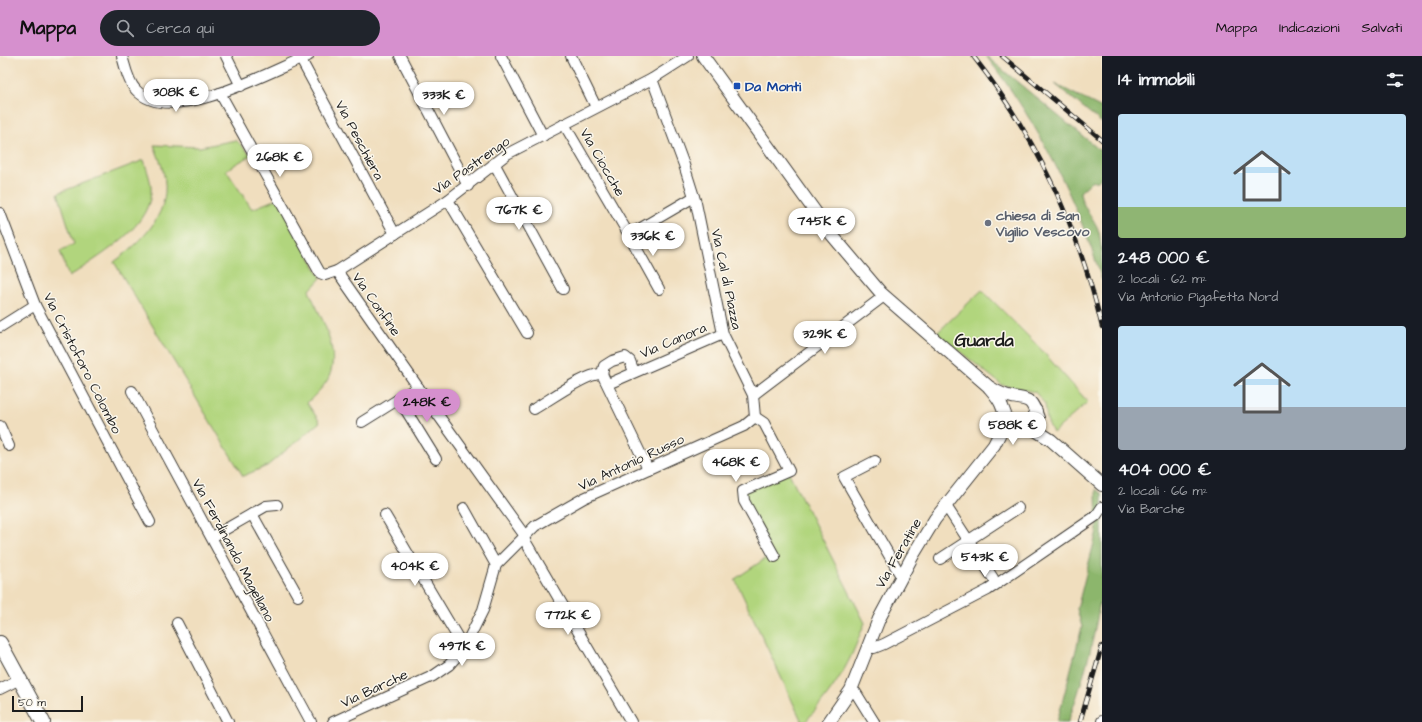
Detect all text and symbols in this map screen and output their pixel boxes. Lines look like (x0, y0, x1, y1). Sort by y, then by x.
search box (100, 10, 380, 46)
text: Mappa (20, 15, 76, 42)
icon: search (114, 17, 136, 39)
text: Cerca qui (146, 18, 214, 39)
text: Mappa (1216, 18, 1257, 38)
text: Indicazioni (1279, 18, 1340, 38)
text: Salvati (1362, 18, 1402, 38)
text: 14 immobili (1118, 68, 1195, 92)
icon: filters (1384, 69, 1406, 91)
place label: Da Monti (745, 77, 802, 97)
pin: 308K € (143, 79, 209, 113)
marker: Da Monti (732, 81, 742, 91)
pin: 333K € (411, 82, 477, 116)
text: 308K € (153, 83, 199, 101)
text: 333K € (422, 86, 466, 104)
street label: Via Peschiera (330, 97, 388, 184)
street label: Via Ciocche (575, 125, 630, 201)
street label: Via Pastrengo (429, 132, 514, 200)
icon: home (1226, 140, 1298, 212)
pin: 268K € (247, 144, 313, 178)
text: 268K € (256, 148, 304, 166)
pin: 767K € (486, 197, 552, 231)
text: 767K € (495, 201, 543, 219)
place label: chiesa di San Vigilio Vescovo (995, 206, 1089, 243)
pin: 745K € (789, 208, 855, 242)
text: 745K € (797, 212, 847, 230)
marker: chiesa di San Vigilio Vescovo (983, 218, 993, 228)
pin: 336K € (620, 223, 686, 257)
text: 336K € (631, 227, 675, 245)
street label: Via Cal di Piazza (706, 227, 746, 331)
text: 248 000 € (1118, 246, 1210, 270)
street label: Via Confine (347, 269, 406, 341)
text: 2 locali · 62 m² (1118, 270, 1207, 288)
text: Via Antonio Pigafetta Nord (1118, 288, 1278, 306)
street label: Via Cristoforo Colombo (38, 289, 126, 438)
street label: Via Canora (637, 318, 710, 364)
pin: 329K € (792, 321, 858, 355)
text: 329K € (803, 325, 847, 343)
district label: Guarda (954, 328, 1014, 353)
icon: home (1226, 352, 1298, 424)
pin: 248K € (394, 389, 460, 423)
text: 248K € (403, 393, 451, 411)
pin: 588K € (980, 412, 1046, 446)
text: 588K € (988, 416, 1038, 434)
street label: Via Antonio Russo (575, 430, 688, 496)
pin: 468K € (703, 449, 769, 483)
text: 468K € (712, 453, 760, 471)
text: 404 000 € (1118, 458, 1211, 482)
street label: Via Ferdinando Magellano (187, 475, 279, 626)
text: 2 locali · 66 m² (1118, 482, 1208, 500)
text: Via Barche (1118, 500, 1185, 518)
street label: Via Feratine (871, 514, 927, 592)
pin: 543K € (952, 544, 1018, 578)
text: 543K € (961, 548, 1009, 566)
pin: 404K € (382, 553, 448, 587)
text: 404K € (390, 557, 440, 575)
pin: 772K € (535, 602, 601, 636)
text: 772K € (545, 606, 591, 624)
pin: 497K € (429, 633, 495, 667)
text: 497K € (438, 637, 486, 655)
street label: Via Barche (338, 664, 412, 713)
scale bar (12, 694, 83, 713)
text: 50 m (18, 695, 46, 710)

